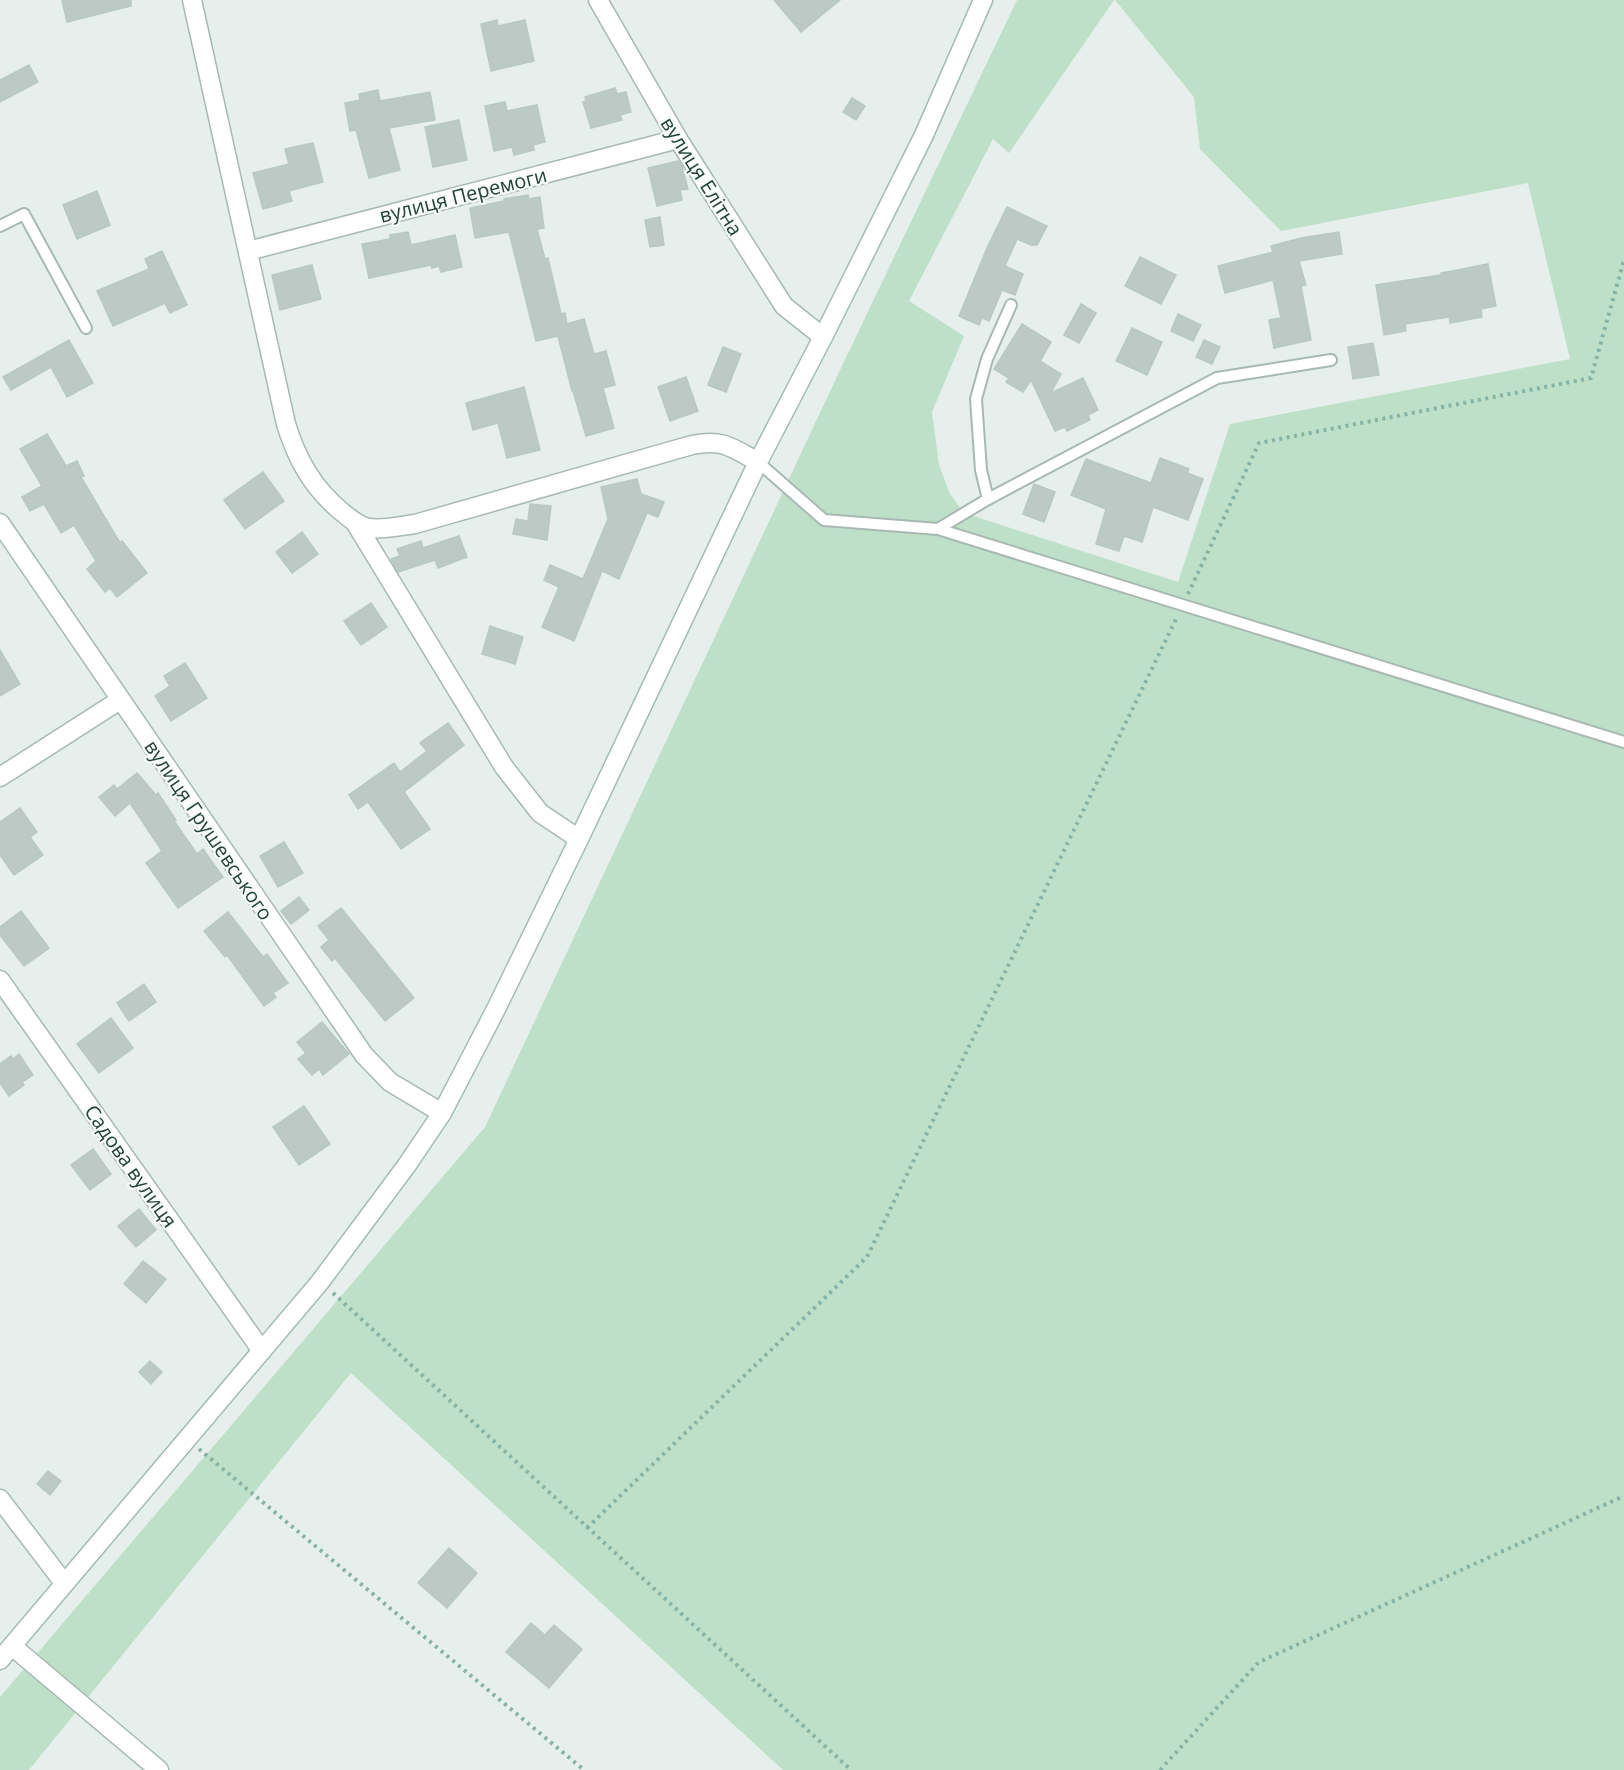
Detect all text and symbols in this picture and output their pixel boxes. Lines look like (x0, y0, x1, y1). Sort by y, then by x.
street label: вулиця Елітна (655, 111, 749, 241)
street label: вулиця Перемоги (376, 161, 550, 229)
street label: вулиця Грушевського (139, 735, 279, 925)
street label: Садова вулиця (79, 1099, 183, 1233)

